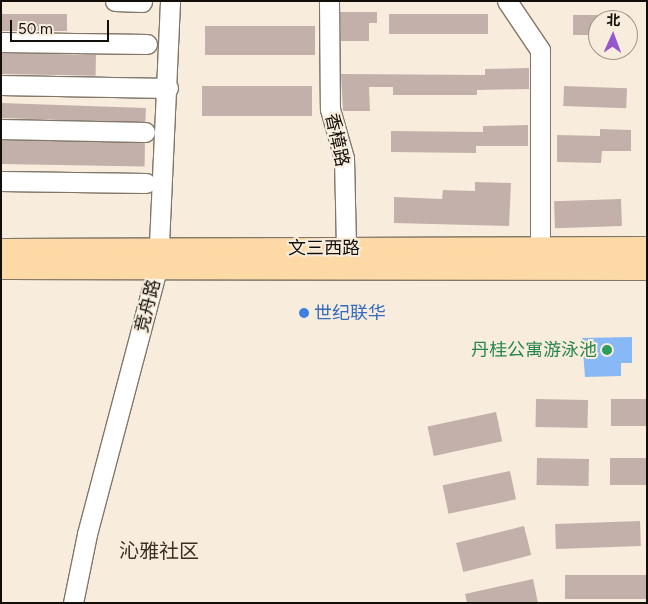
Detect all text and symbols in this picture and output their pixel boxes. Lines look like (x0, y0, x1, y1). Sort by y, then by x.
scale bar (12, 10, 111, 42)
north arrow (588, 10, 638, 60)
text: 北 (606, 12, 621, 29)
text: 50 m (18, 20, 53, 38)
street label: 香樟路 (321, 111, 353, 169)
street label: 文三西路 (288, 237, 360, 259)
street label: 竞舟路 (131, 277, 165, 335)
place label: 世纪联华 (314, 302, 386, 324)
marker: 世纪联华 (298, 307, 310, 319)
place label: 丹桂公寓游泳池 (471, 339, 597, 361)
marker: 丹桂公寓游泳池 (601, 344, 613, 356)
district label: 沁雅社区 (119, 539, 199, 563)

